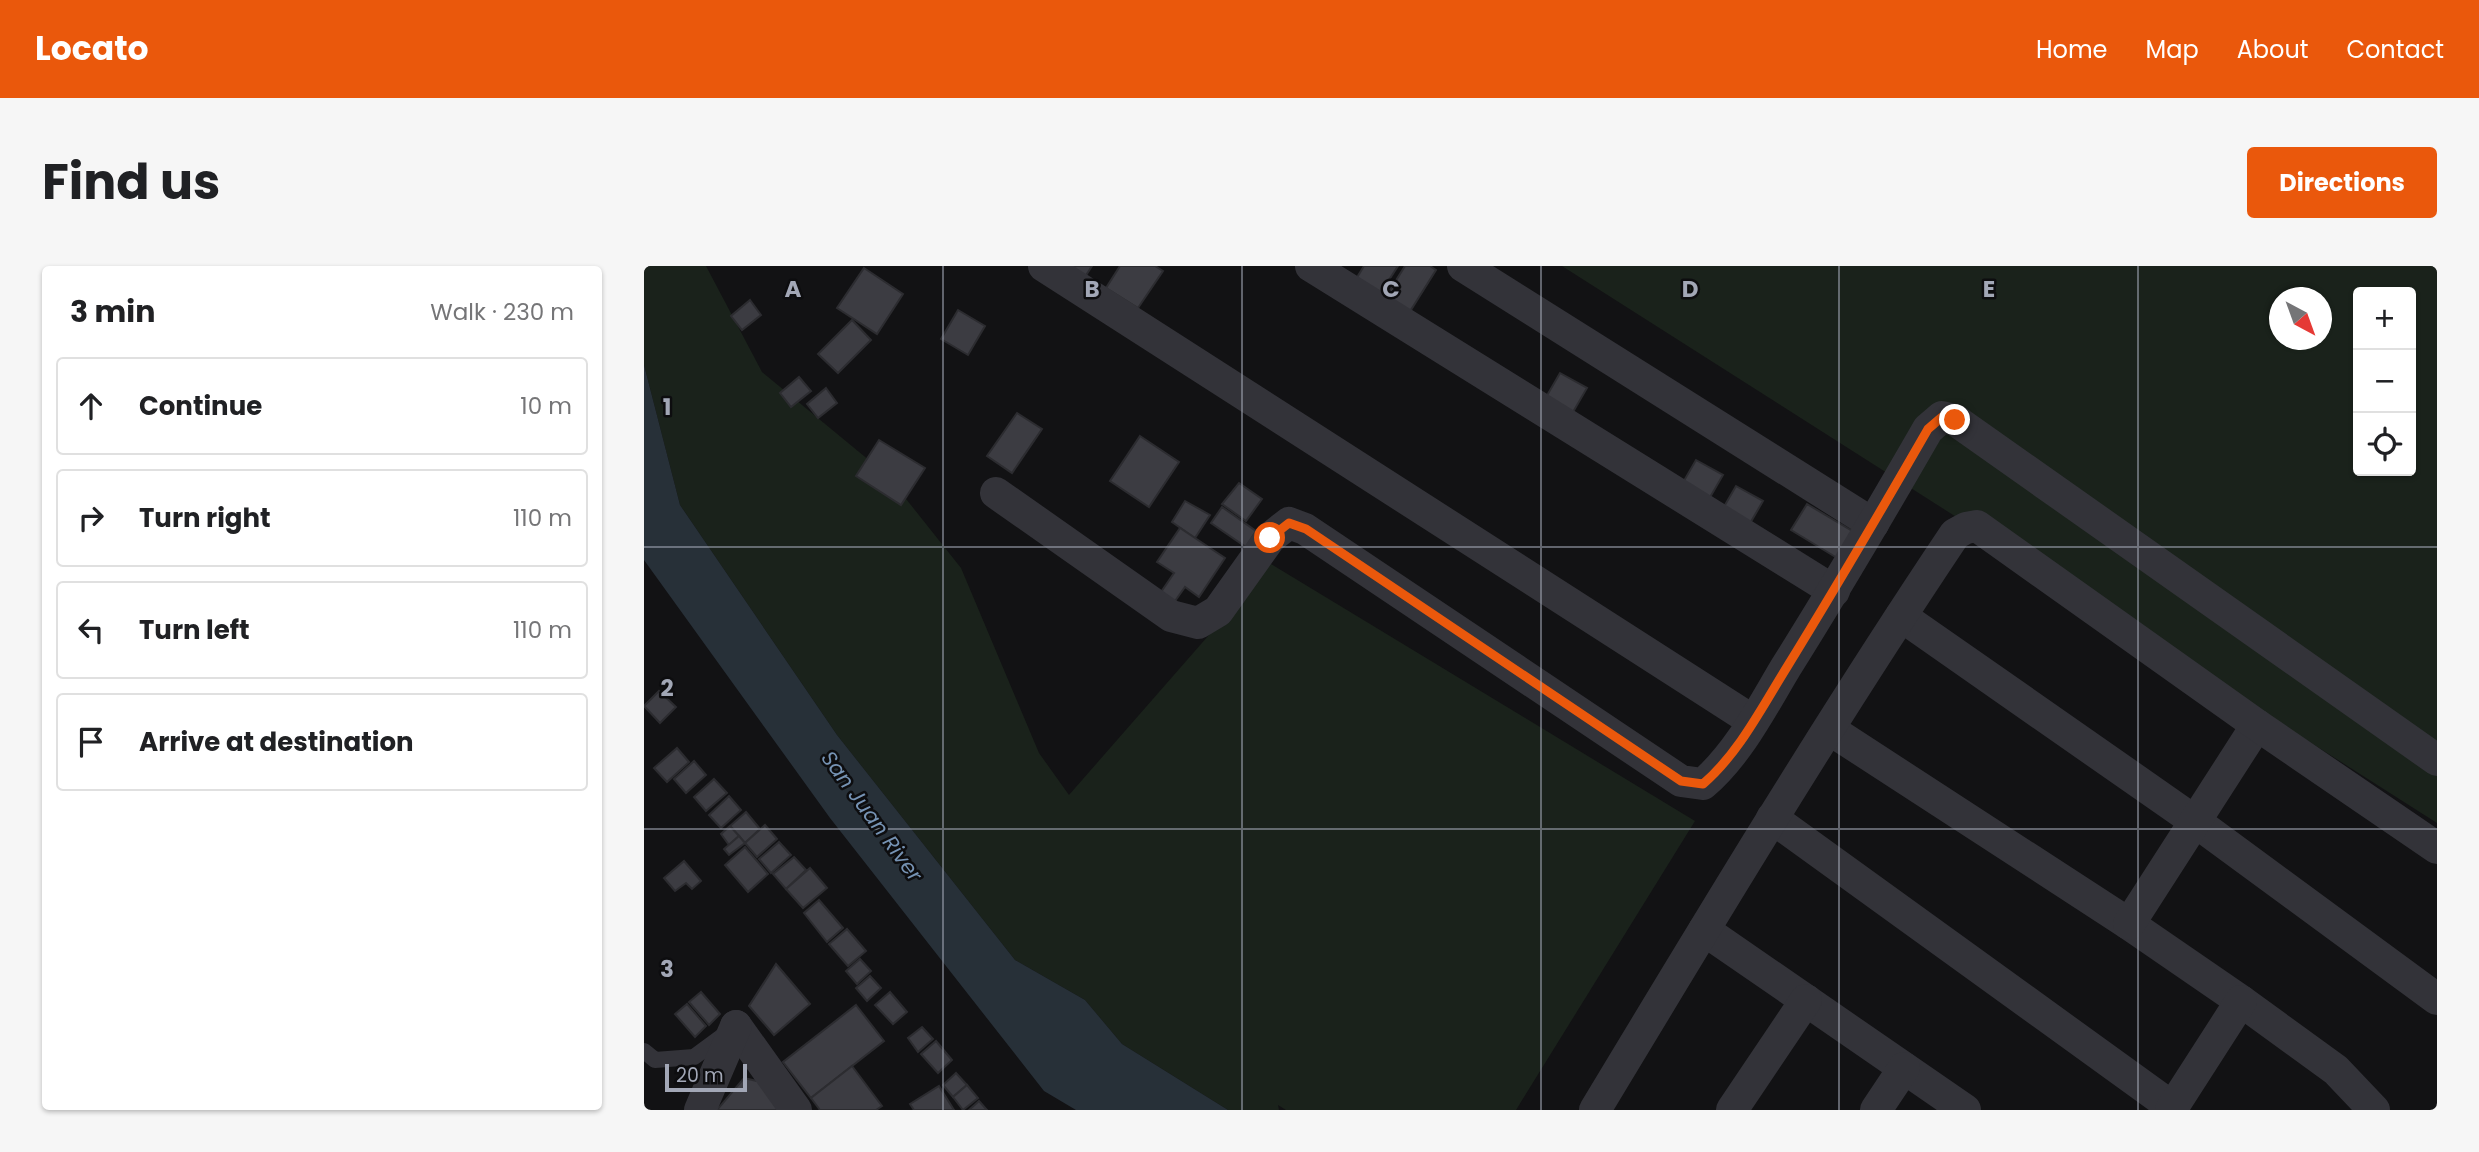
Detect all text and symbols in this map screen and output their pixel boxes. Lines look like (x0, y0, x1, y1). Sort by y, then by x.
text: Locato (35, 25, 149, 72)
text: Home (2036, 33, 2108, 66)
text: Map (2146, 33, 2199, 66)
text: About (2237, 33, 2308, 66)
text: Contact (2346, 33, 2444, 66)
button: Directions (2247, 147, 2437, 218)
text: Find us (42, 148, 220, 216)
text: A (785, 273, 802, 305)
text: B (1084, 273, 1100, 305)
text: C (1382, 273, 1400, 305)
text: D (1682, 273, 1698, 305)
text: E (1983, 273, 1995, 305)
north arrow (2269, 287, 2332, 350)
map controls (2353, 287, 2416, 476)
button: + (2353, 287, 2416, 350)
text: 3 min (70, 290, 155, 333)
text: Walk · 230 m (430, 296, 574, 328)
button: − (2353, 350, 2416, 413)
icon: ahead (72, 387, 110, 425)
text: Continue (139, 388, 262, 424)
text: 10 m (520, 390, 572, 422)
text: 1 (663, 391, 671, 423)
route end (1939, 404, 1970, 435)
button: locate (2353, 413, 2416, 476)
icon: right (72, 499, 110, 537)
text: Turn right (139, 500, 271, 536)
text: 110 m (513, 502, 572, 534)
route start (1254, 522, 1285, 553)
icon: left (72, 611, 110, 649)
text: Turn left (139, 612, 250, 648)
text: 110 m (513, 614, 572, 646)
text: 2 (660, 672, 674, 704)
icon: arrive (72, 723, 110, 761)
text: Arrive at destination (139, 724, 414, 760)
water label: San Juan River (815, 745, 930, 888)
text: 3 (660, 953, 674, 985)
scale bar (665, 1061, 747, 1093)
text: 20 m (676, 1062, 724, 1089)

